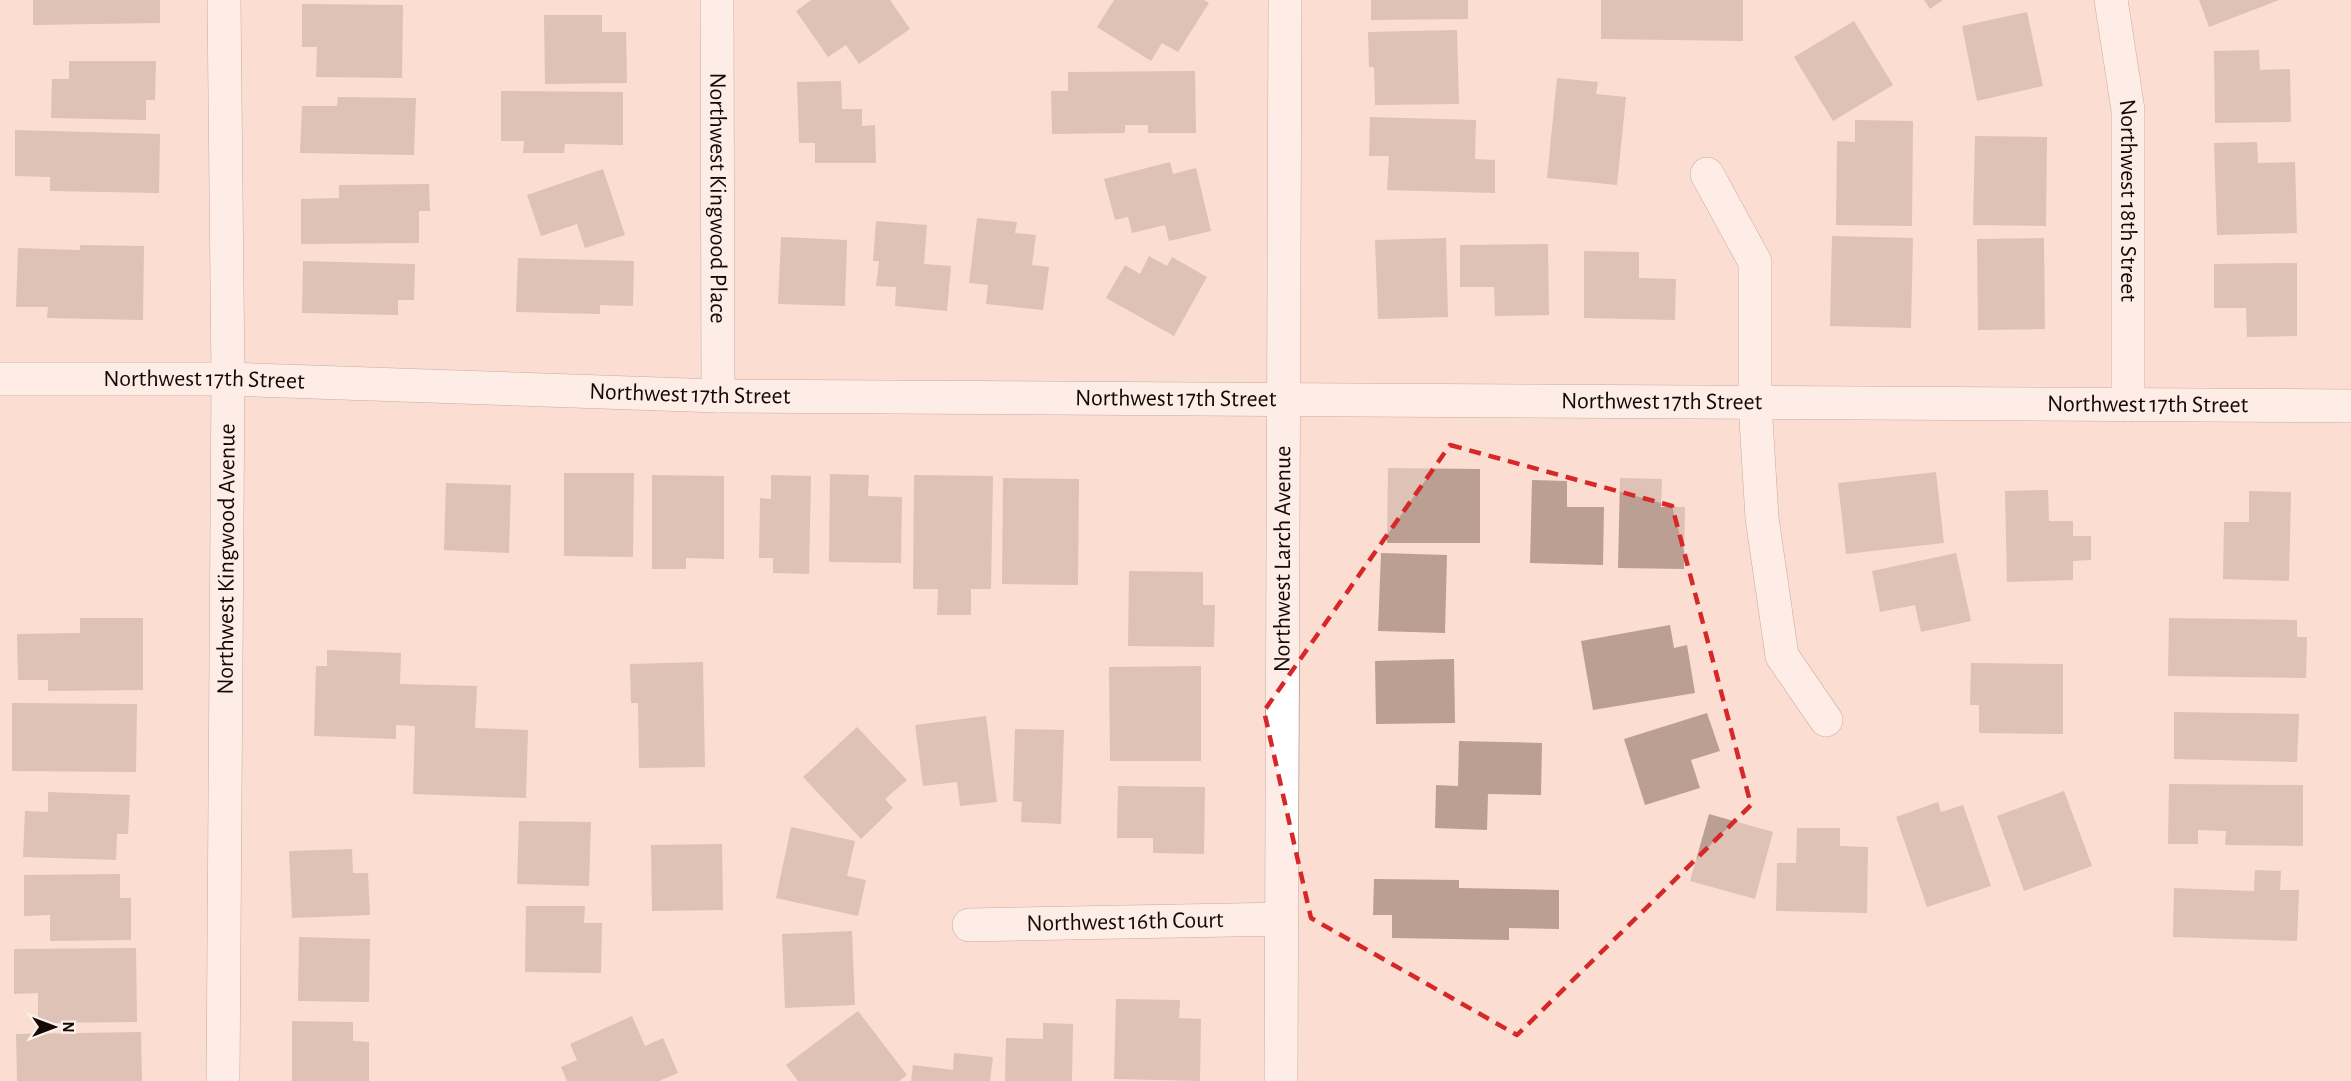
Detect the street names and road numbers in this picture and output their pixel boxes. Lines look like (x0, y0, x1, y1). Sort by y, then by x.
street label: Northwest Kingwood Place (705, 72, 730, 324)
street label: Northwest 18th Street (2115, 98, 2141, 302)
street label: Northwest 17th Street (103, 367, 305, 394)
street label: Northwest 17th Street (589, 380, 791, 408)
street label: Northwest 17th Street (1075, 386, 1277, 411)
street label: Northwest 17th Street (1561, 389, 1763, 414)
street label: Northwest 17th Street (2047, 392, 2249, 417)
street label: Northwest Kingwood Avenue (214, 423, 240, 695)
street label: Northwest Larch Avenue (1271, 446, 1295, 672)
street label: Northwest 16th Court (1026, 908, 1224, 936)

